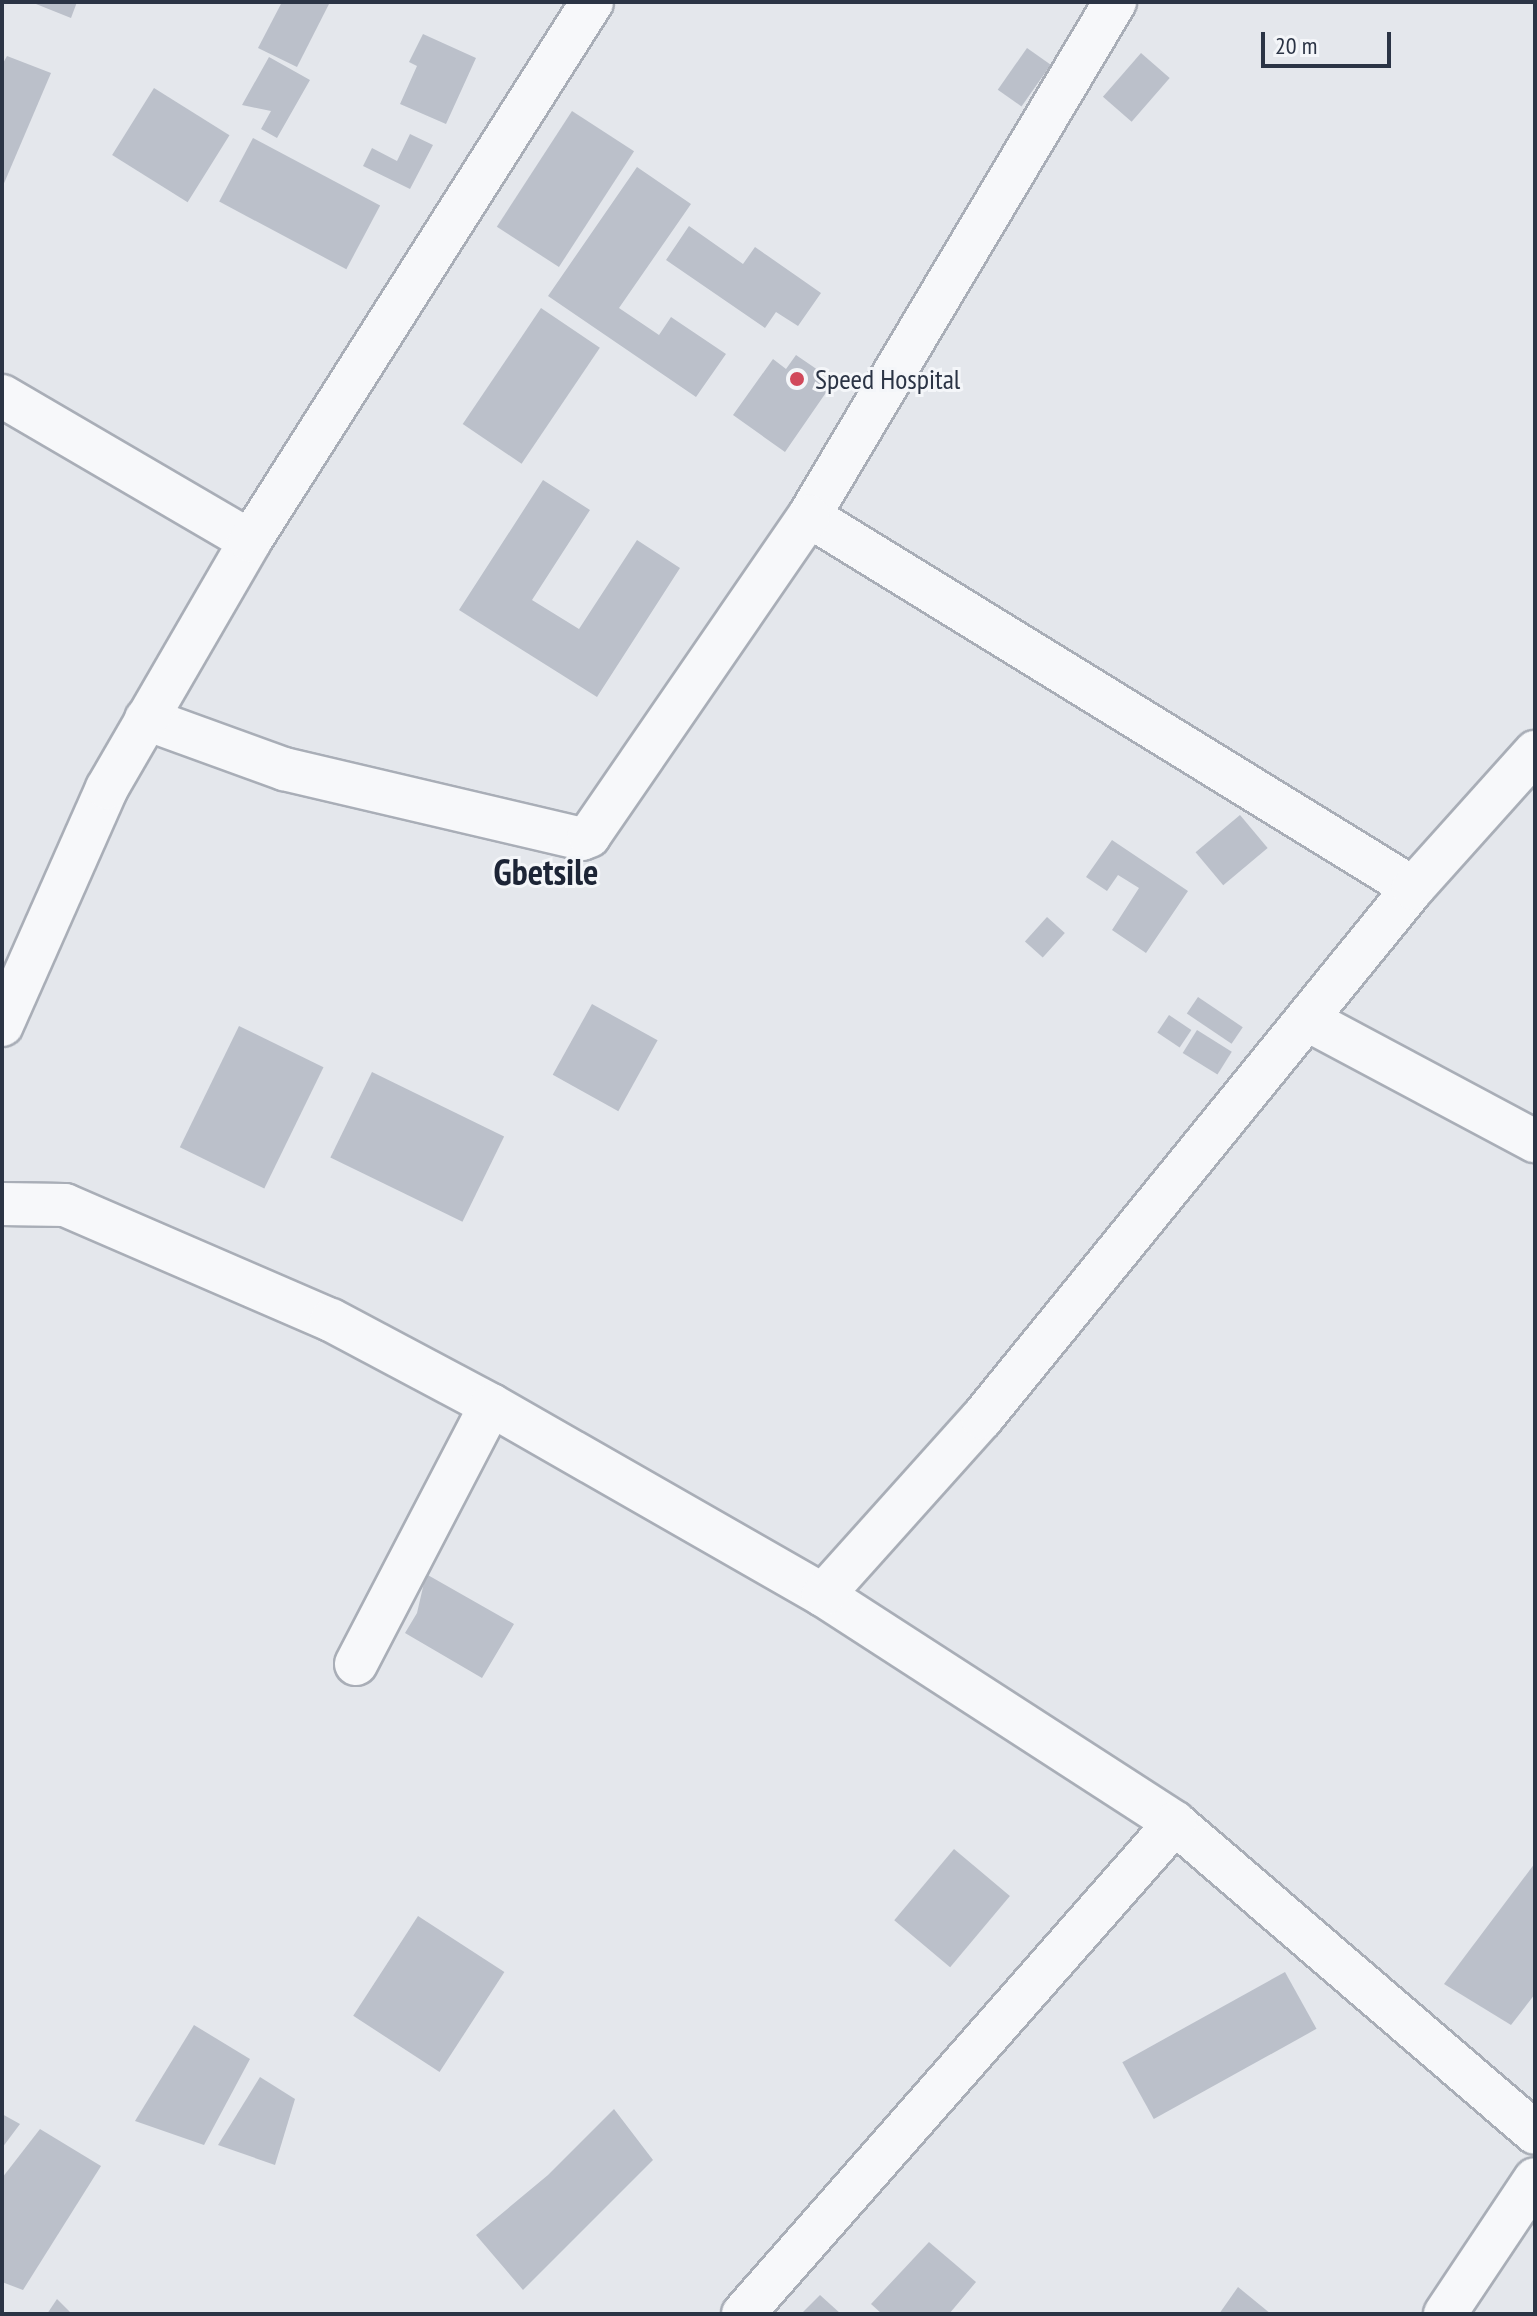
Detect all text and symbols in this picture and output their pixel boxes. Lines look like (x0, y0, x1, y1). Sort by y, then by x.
scale bar (1265, 16, 1395, 66)
text: 20 m (1275, 30, 1317, 61)
place label: Speed Hospital (815, 362, 960, 396)
marker: Speed Hospital (786, 368, 808, 390)
district label: Gbetsile (494, 850, 598, 894)

